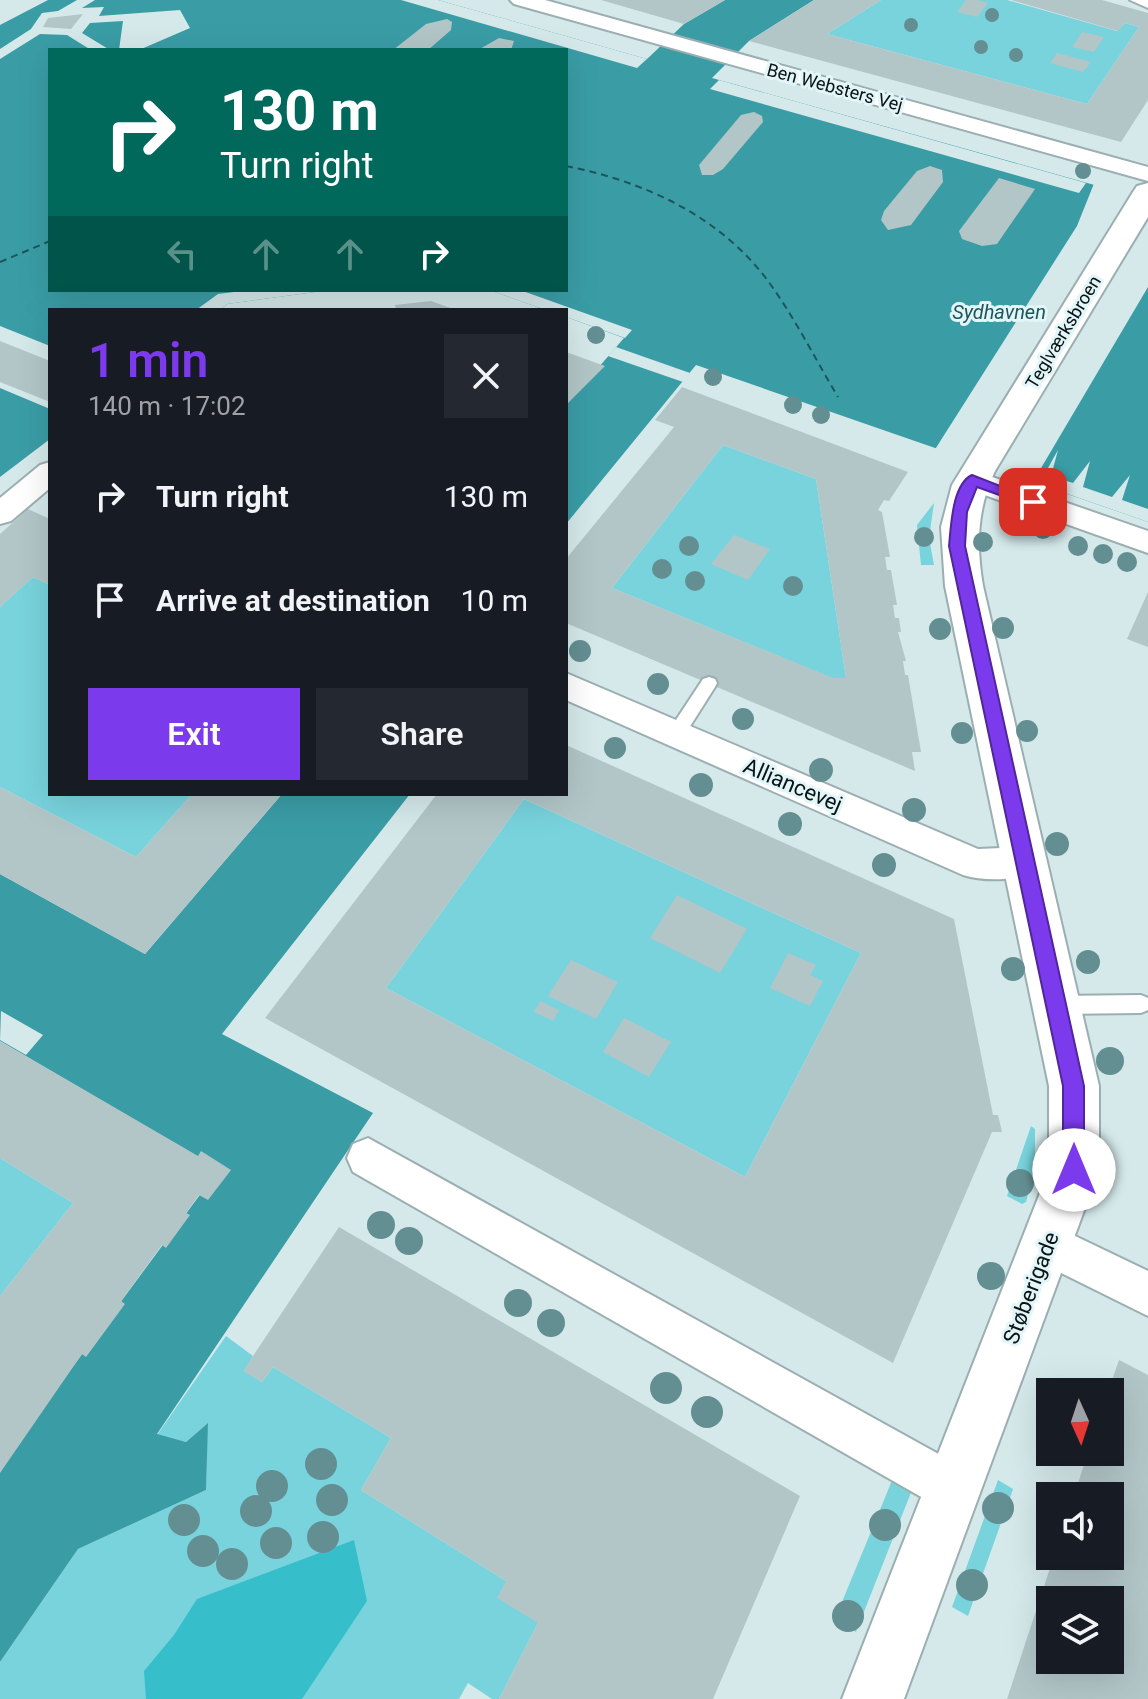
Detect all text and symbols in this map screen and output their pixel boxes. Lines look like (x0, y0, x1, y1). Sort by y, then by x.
street label: Ben Websters Vej (765, 59, 905, 115)
text: 130 m (220, 78, 379, 144)
icon: right (88, 80, 192, 184)
text: Turn right (220, 145, 373, 187)
icon: left (160, 232, 204, 276)
icon: ahead (244, 232, 288, 276)
icon: ahead (328, 232, 372, 276)
icon: right (412, 232, 456, 276)
street label: Teglværksbroen (1021, 272, 1105, 392)
water label: Sydhavnen (952, 300, 1046, 324)
text: 1 min (88, 332, 208, 389)
button: close (444, 334, 528, 418)
text: 140 m · 17:02 (88, 391, 246, 421)
pin (999, 468, 1067, 536)
icon: right (88, 474, 132, 518)
text: Turn right (156, 479, 289, 514)
text: 130 m (444, 479, 528, 514)
icon: arrive (1011, 480, 1055, 524)
icon: arrive (88, 578, 132, 622)
text: Arrive at destination (156, 583, 430, 618)
text: 10 m (461, 583, 528, 618)
button: Exit (88, 688, 300, 780)
button: Share (316, 688, 528, 780)
street label: Alliancevej (740, 753, 846, 817)
position arrow (1032, 1128, 1116, 1212)
street label: Støberigade (998, 1228, 1064, 1348)
north arrow (1036, 1378, 1124, 1466)
map controls (1036, 1378, 1124, 1674)
button: sound (1036, 1482, 1124, 1570)
button: layers (1036, 1586, 1124, 1674)

